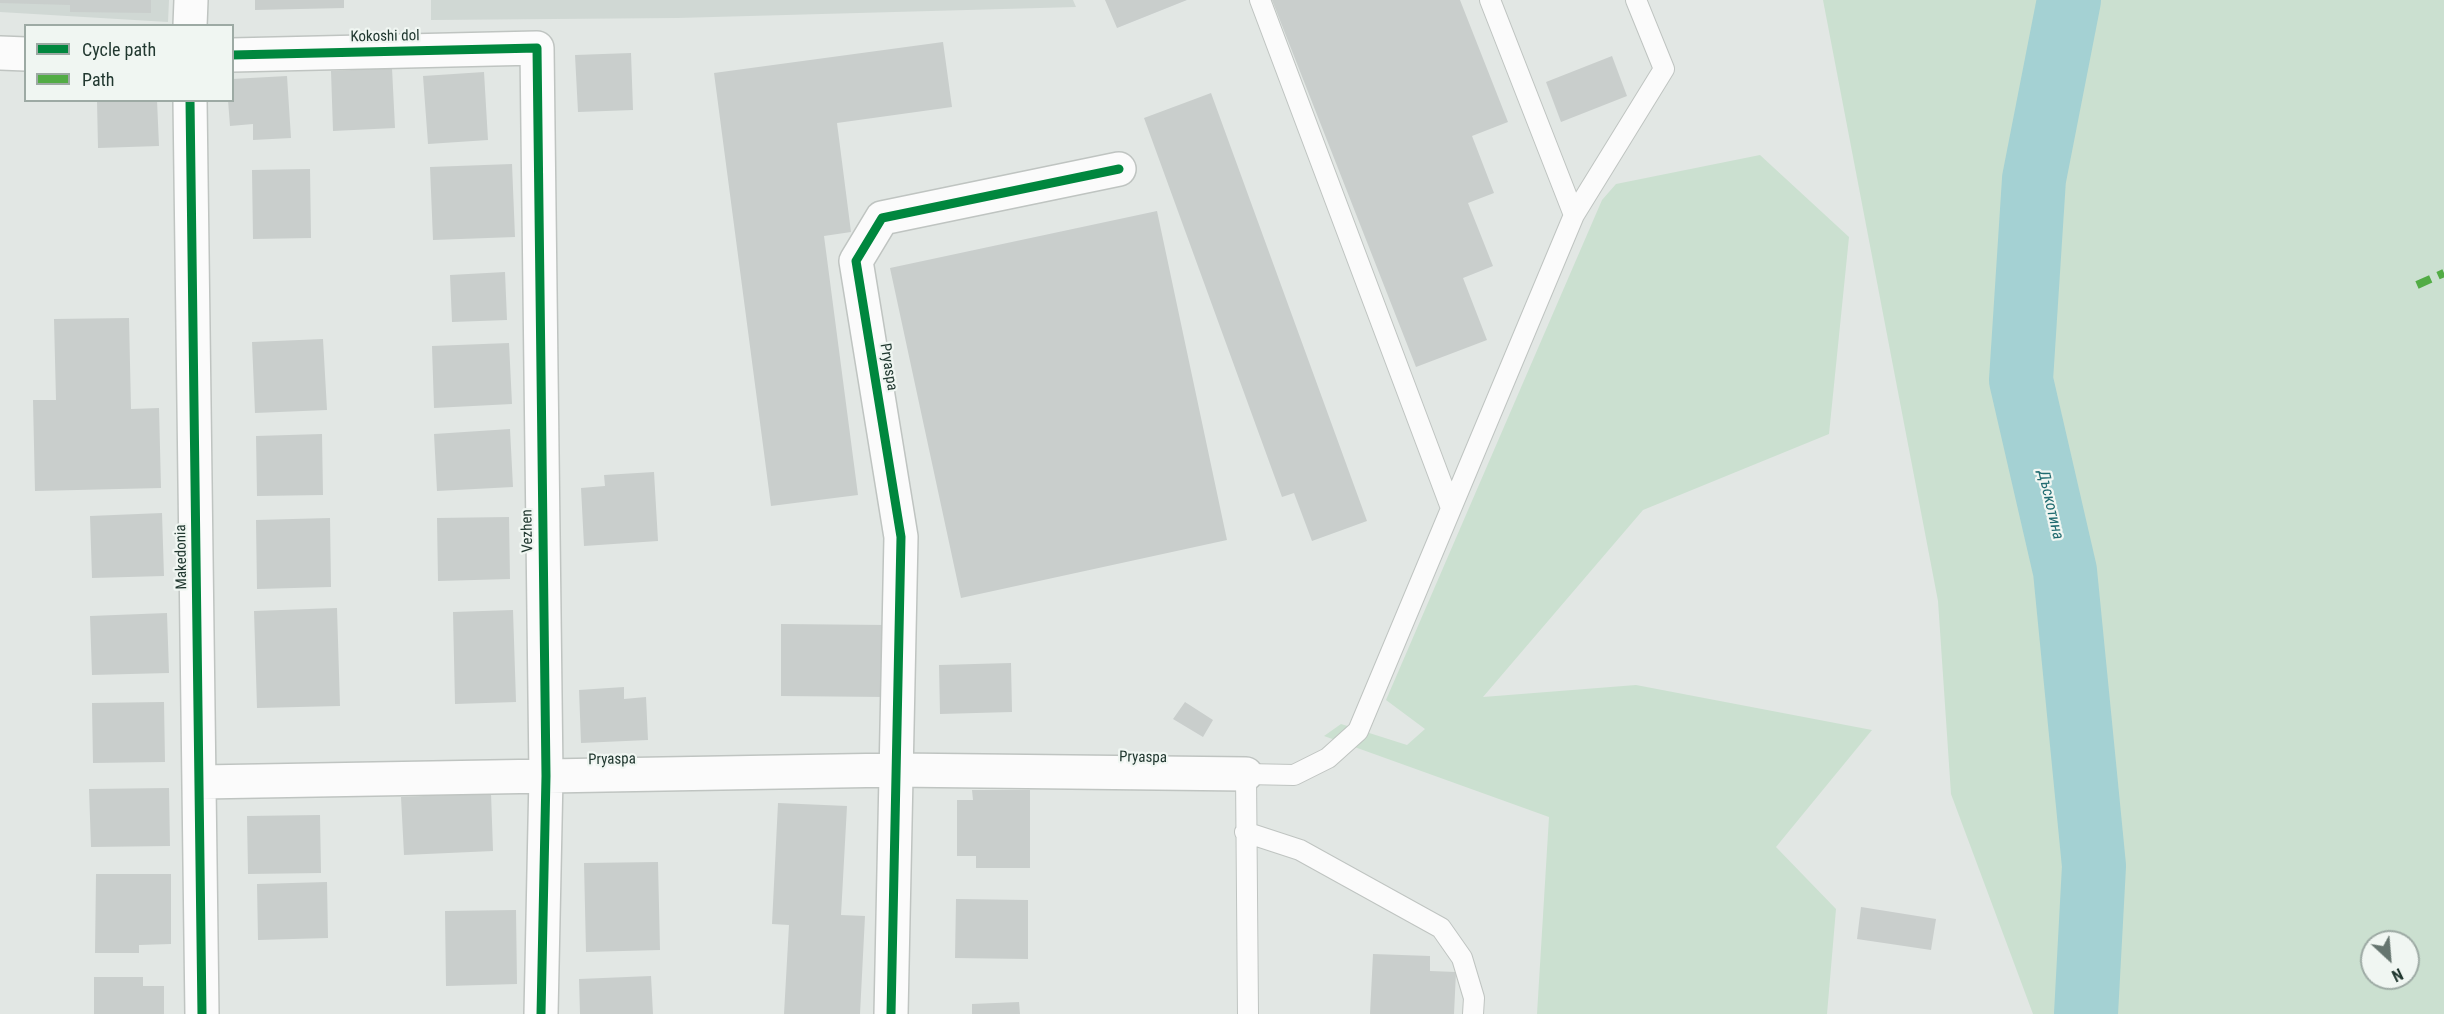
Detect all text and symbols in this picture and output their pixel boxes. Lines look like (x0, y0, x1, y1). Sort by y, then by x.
legend (24, 24, 234, 102)
street label: Kokoshi dol (350, 27, 420, 47)
text: Cycle path (82, 39, 156, 60)
text: Path (82, 69, 115, 90)
street label: Pryaspa (875, 342, 901, 392)
water label: Дъскотина (2033, 468, 2067, 542)
street label: Vezhen (519, 509, 537, 553)
street label: Makedonia (172, 524, 192, 590)
street label: Pryaspa (1119, 749, 1167, 767)
street label: Pryaspa (588, 751, 636, 769)
north arrow (2360, 930, 2420, 990)
text: N (2389, 964, 2406, 986)

